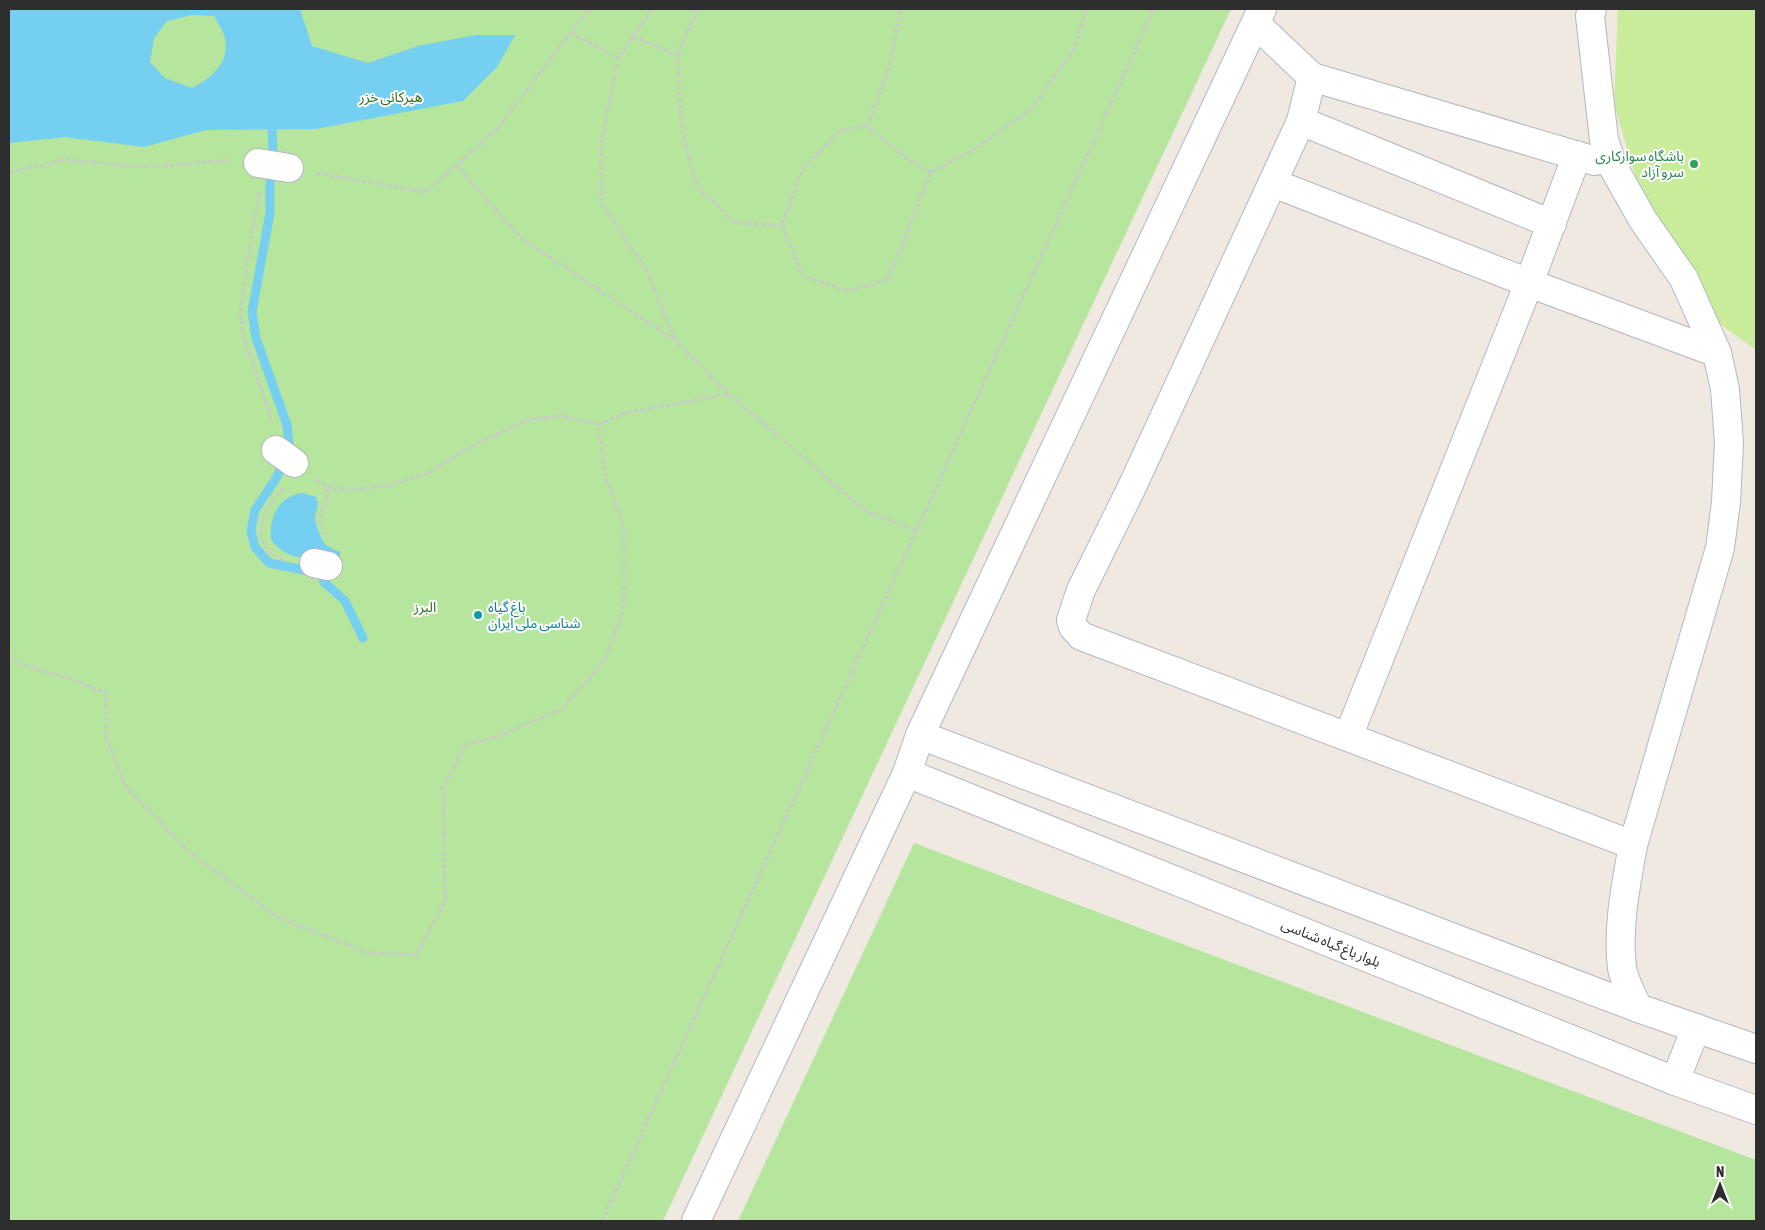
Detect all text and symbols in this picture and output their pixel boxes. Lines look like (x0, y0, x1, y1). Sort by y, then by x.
park label: هیرکانی خزر (359, 89, 423, 106)
place label: باشگاه سوارکاری سرو آزاد (1595, 148, 1684, 181)
marker: باشگاه سوارکاری سرو آزاد (1688, 158, 1700, 170)
park label: البرز (413, 599, 436, 616)
place label: باغ گیاه‌ شناسی ملی ایران (488, 599, 580, 632)
marker: باغ گیاه‌ شناسی ملی ایران (472, 609, 484, 621)
street label: بلوار باغ گیاه شناسی (1278, 916, 1383, 973)
north arrow (1695, 1160, 1745, 1210)
text: N (1716, 1164, 1724, 1180)

